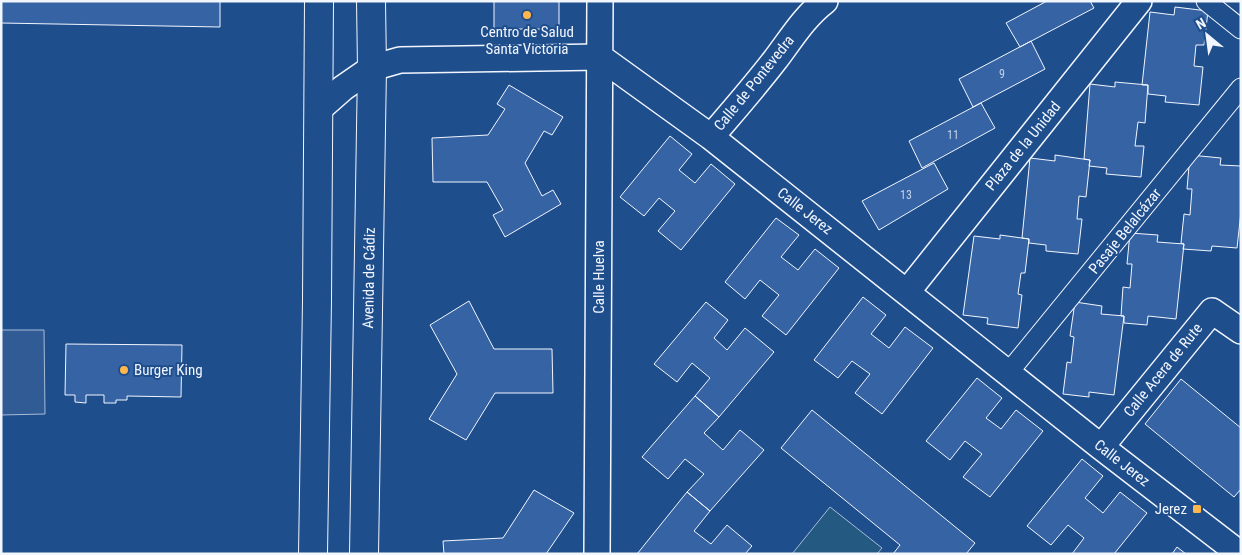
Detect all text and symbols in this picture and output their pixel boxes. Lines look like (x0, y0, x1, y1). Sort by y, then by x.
marker: Centro de Salud Santa Victoria (521, 9, 533, 21)
north arrow (1182, 10, 1232, 60)
text: N (1193, 15, 1208, 33)
place label: Centro de Salud Santa Victoria (480, 23, 574, 58)
street label: Calle de Pontevedra (710, 32, 798, 134)
house number: 9 (999, 67, 1005, 81)
street label: Plaza de la Unidad (982, 98, 1064, 194)
house number: 11 (947, 128, 959, 142)
street label: Calle Jerez (774, 184, 836, 238)
street label: Pasaje Belalcázar (1085, 184, 1165, 277)
house number: 13 (900, 188, 912, 202)
street label: Avenida de Cádiz (359, 227, 379, 329)
street label: Calle Huelva (590, 240, 608, 314)
street label: Calle Acera de Rute (1120, 320, 1206, 420)
place label: Burger King (134, 361, 203, 379)
marker: Burger King (118, 364, 130, 376)
street label: Calle Jerez (1091, 436, 1153, 490)
place label: Jerez (1155, 500, 1187, 518)
marker: Jerez (1191, 503, 1203, 515)

